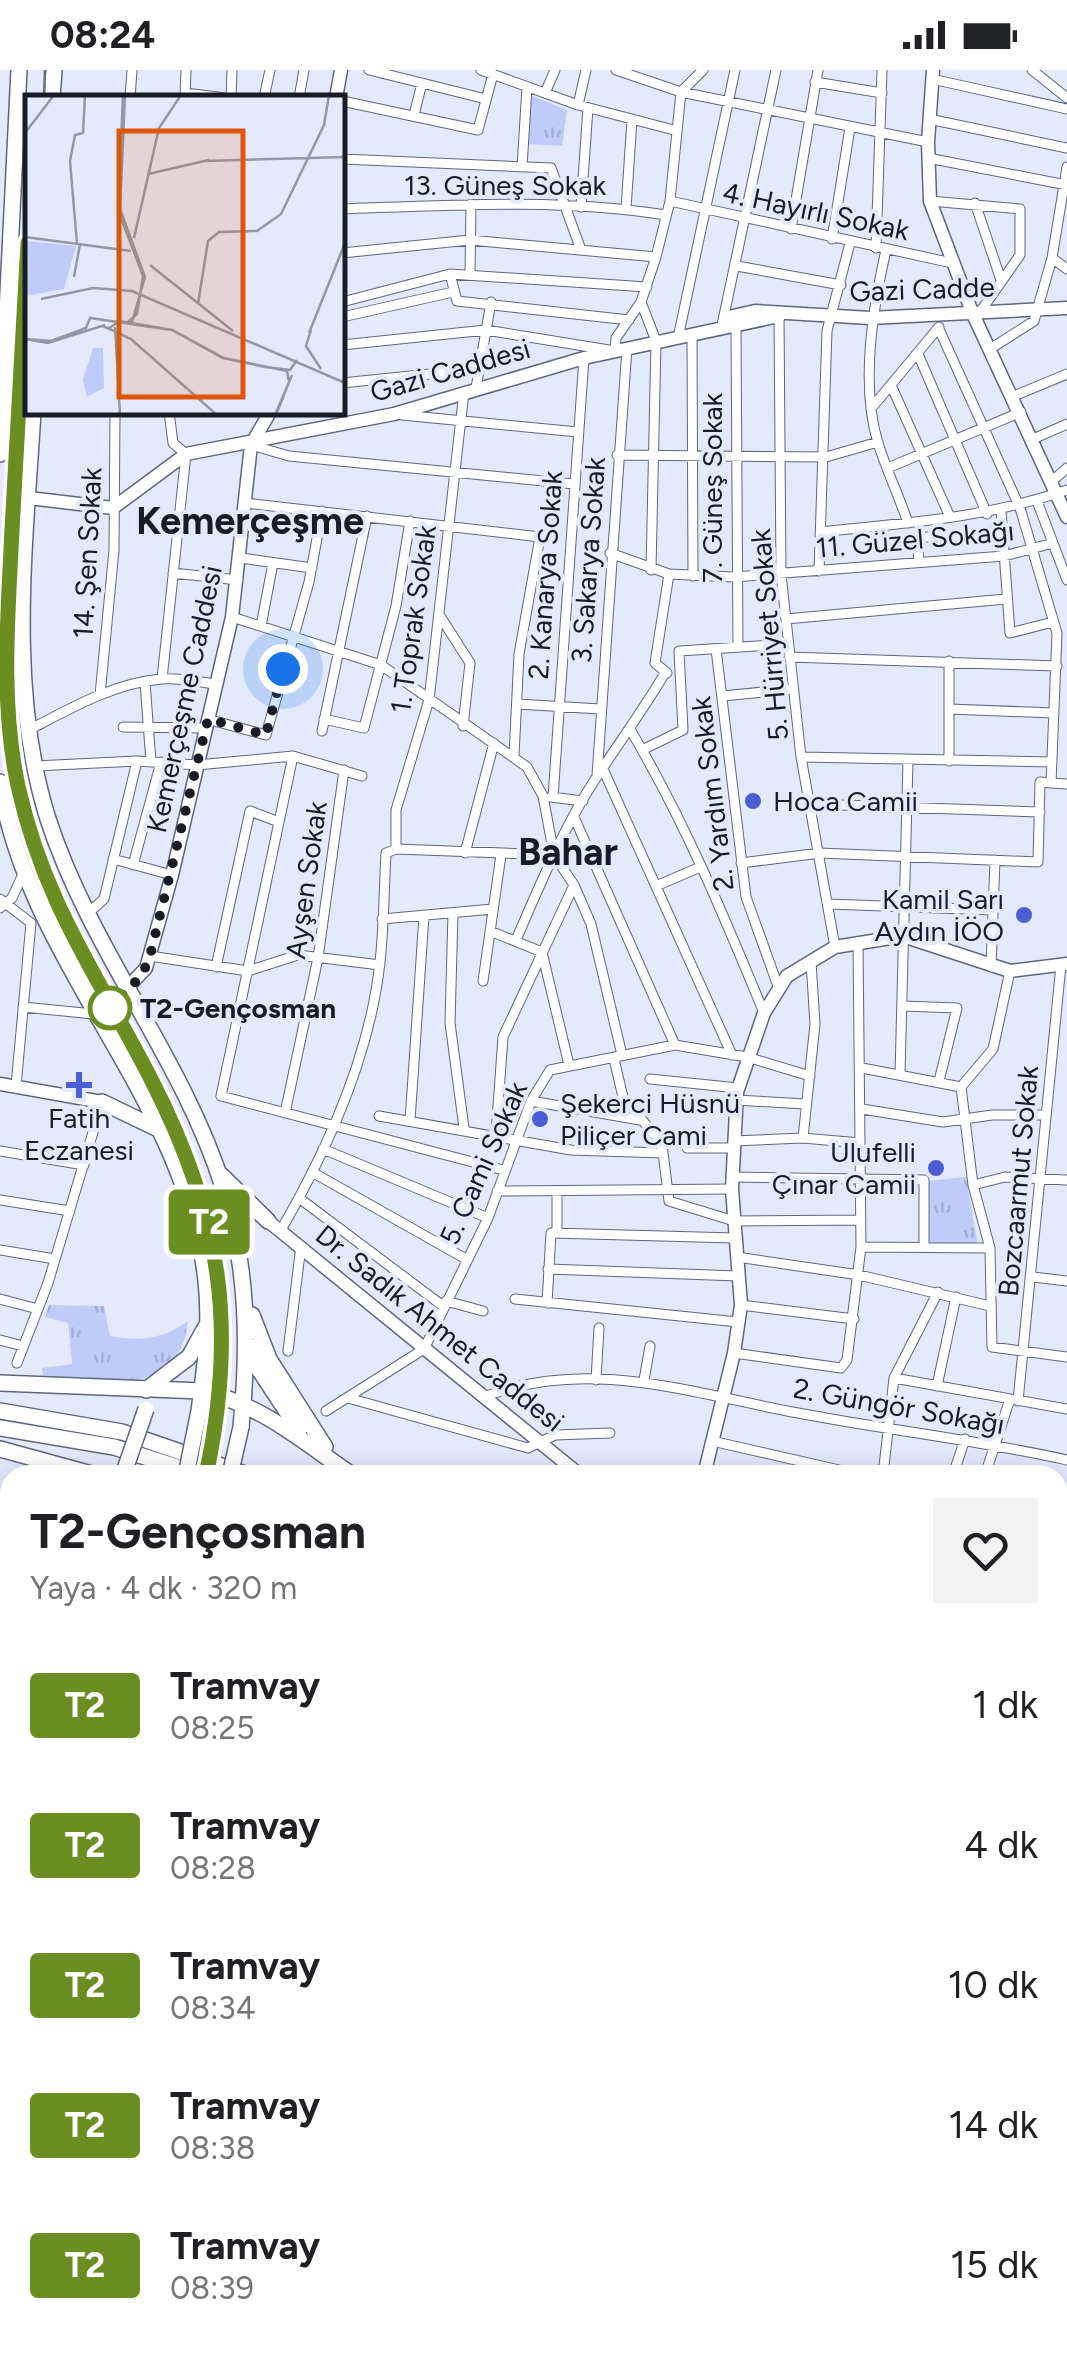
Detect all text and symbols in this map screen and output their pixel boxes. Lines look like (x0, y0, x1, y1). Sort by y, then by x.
text: 08:24 (50, 12, 155, 58)
inset map (25, 95, 345, 415)
street label: 13. Güneş Sokak (404, 168, 606, 202)
street label: 4. Hayırlı Sokak (720, 175, 913, 247)
street label: Gazi Cadde (849, 269, 995, 309)
street label: Gazi Caddesi (366, 331, 534, 409)
street label: 7. Güneş Sokak (695, 392, 729, 583)
street label: 3. Sakarya Sokak (564, 455, 612, 664)
street label: 14. Şen Sokak (66, 466, 108, 639)
street label: 2. Kanarya Sokak (521, 469, 569, 680)
district label: Kemerçeşme (136, 498, 364, 544)
street label: 11. Güzel Sokağı (814, 513, 1016, 565)
street label: 1. Toprak Sokak (383, 522, 443, 715)
street label: 5. Hürriyet Sokak (743, 527, 795, 742)
street label: Kemerçeşme Caddesi (139, 562, 229, 836)
your location (258, 644, 308, 694)
street label: 2. Yardım Sokak (683, 694, 741, 893)
place label: Hoca Camii (773, 784, 918, 818)
marker: Hoca Camii (742, 790, 764, 812)
street label: Ayşen Sokak (278, 799, 334, 961)
district label: Bahar (518, 829, 618, 875)
place label: Kamil Sarı Aydın İÖO (874, 882, 1004, 948)
marker: Kamil Sarı Aydın İÖO (1013, 904, 1035, 926)
marker: T2-Gençosman (89, 987, 131, 1029)
place label: T2-Gençosman (140, 991, 336, 1025)
street label: Bozcaarmut Sokak (991, 1064, 1045, 1298)
marker: Fatih Eczanesi (68, 1074, 90, 1096)
street label: 5. Cami Sokak (432, 1076, 534, 1250)
place label: Şekerci Hüsnü Piliçer Cami (560, 1086, 740, 1152)
place label: Fatih Eczanesi (24, 1101, 134, 1167)
marker: Şekerci Hüsnü Piliçer Cami (529, 1108, 551, 1130)
place label: Ulufelli Çınar Camii (772, 1135, 916, 1201)
marker: Ulufelli Çınar Camii (925, 1157, 947, 1179)
line badge: T2 (164, 1190, 254, 1254)
text: T2 (189, 1201, 229, 1243)
street label: Dr. Sadık Ahmet Caddesi (309, 1217, 571, 1439)
street label: 2. Güngör Sokağı (791, 1371, 1007, 1441)
button: heart (933, 1498, 1038, 1603)
text: T2-Gençosman (30, 1502, 366, 1560)
text: Yaya · 4 dk · 320 m (30, 1569, 297, 1607)
text: Tramvay (170, 1663, 320, 1709)
text: 1 dk (972, 1682, 1038, 1728)
text: T2 (65, 1684, 105, 1726)
text: 08:25 (170, 1709, 255, 1747)
text: Tramvay (170, 1803, 320, 1849)
text: 4 dk (964, 1822, 1038, 1868)
text: T2 (65, 1824, 105, 1866)
text: 08:28 (170, 1849, 256, 1887)
text: Tramvay (170, 1943, 320, 1989)
text: 10 dk (948, 1962, 1038, 2008)
text: T2 (65, 1964, 105, 2006)
text: 08:34 (170, 1989, 256, 2027)
text: Tramvay (170, 2083, 320, 2129)
text: 14 dk (949, 2102, 1038, 2148)
text: T2 (65, 2104, 105, 2146)
text: 08:38 (170, 2129, 255, 2167)
text: Tramvay (170, 2223, 320, 2269)
text: 15 dk (950, 2242, 1038, 2288)
text: T2 (65, 2244, 105, 2286)
text: 08:39 (170, 2269, 254, 2307)

